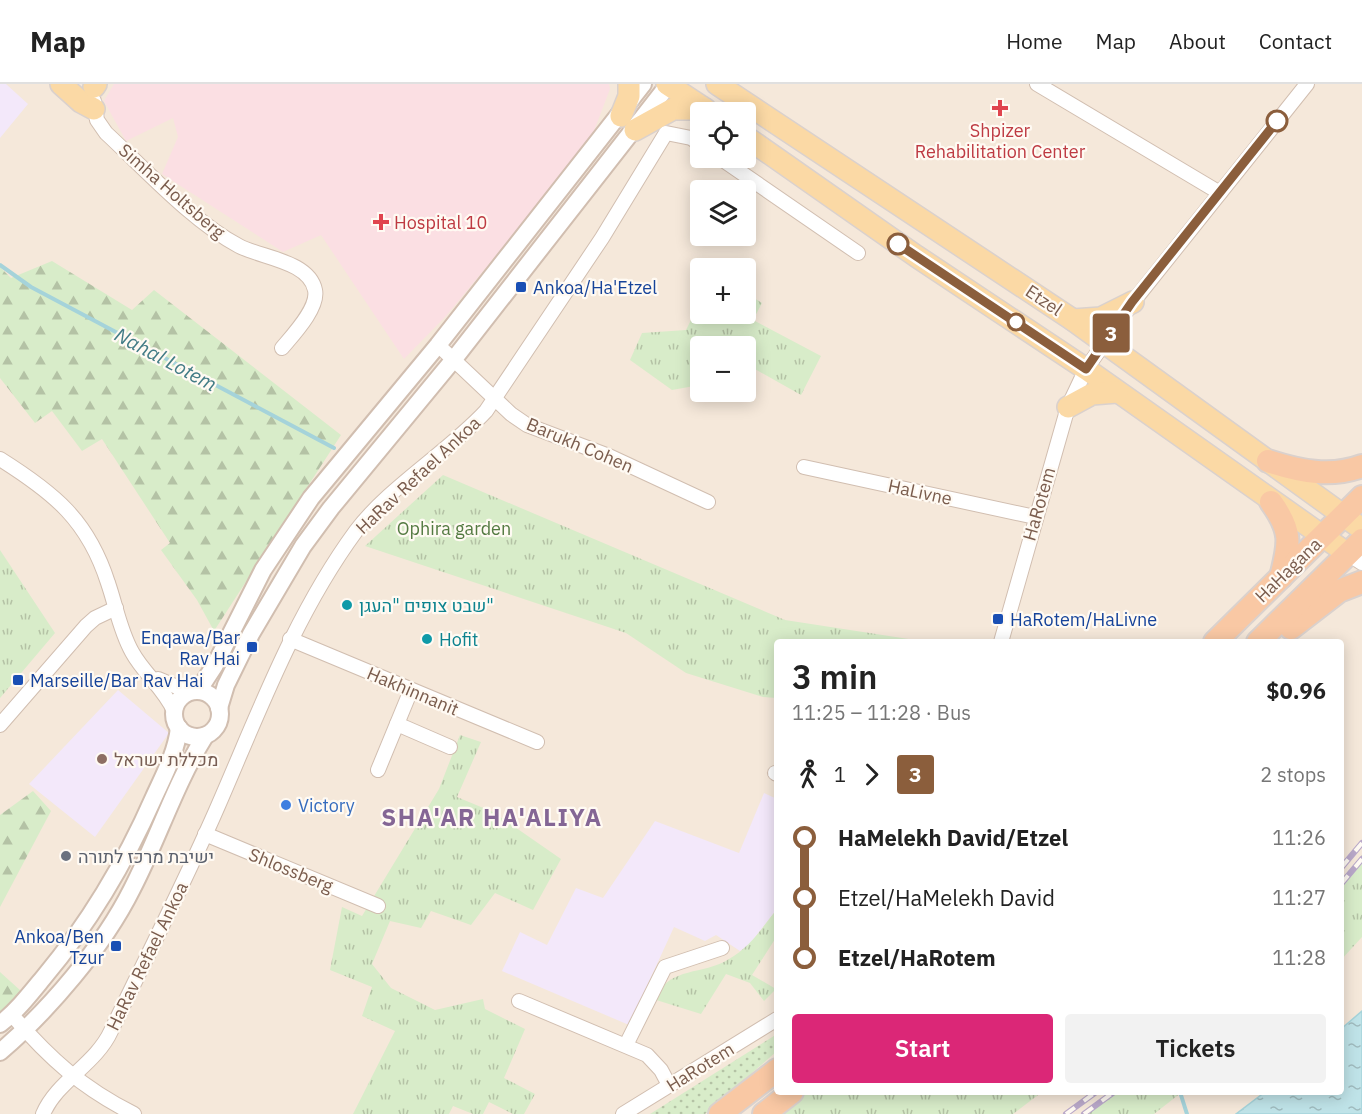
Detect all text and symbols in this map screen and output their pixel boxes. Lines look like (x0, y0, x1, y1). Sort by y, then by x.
text: Map (30, 23, 86, 60)
text: Home (1006, 27, 1063, 55)
text: Map (1096, 27, 1136, 55)
text: About (1169, 27, 1226, 55)
text: Contact (1259, 27, 1332, 55)
marker: Shpizer Rehabilitation Center (991, 99, 1009, 117)
map controls (690, 102, 756, 402)
button: locate (690, 102, 756, 168)
unlabelled marker (1266, 110, 1288, 132)
place label: Shpizer Rehabilitation Center (915, 119, 1086, 163)
street label: Simha Holtsberg (114, 139, 230, 244)
button: layers (690, 180, 756, 246)
place label: Hospital 10 (394, 211, 487, 234)
marker: Hospital 10 (372, 213, 390, 231)
unlabelled marker (887, 233, 909, 255)
button: + (690, 258, 756, 324)
place label: Ankoa/Ha'Etzel (533, 276, 657, 299)
street label: Etzel (1021, 279, 1067, 321)
marker: Ankoa/Ha'Etzel (514, 280, 528, 294)
unlabelled marker (1007, 313, 1025, 331)
line badge: 3 (1092, 314, 1130, 352)
text: 3 (1105, 319, 1117, 347)
water label: Nahal Lotem (110, 321, 222, 397)
button: − (690, 336, 756, 402)
street label: HaRav Refael Ankoa (351, 411, 486, 539)
street label: Barukh Cohen (523, 412, 637, 478)
street label: HaRotem (1018, 465, 1060, 543)
street label: HaLivne (886, 474, 954, 510)
park label: Ophira garden (397, 517, 511, 540)
street label: HaHagana (1250, 532, 1326, 607)
place label: שבט צופים "העגן" (359, 594, 494, 617)
marker: שבט צופים "העגן" (340, 598, 354, 612)
place label: HaRotem/HaLivne (1010, 608, 1157, 631)
marker: HaRotem/HaLivne (991, 612, 1005, 626)
place label: Enqawa/Bar Rav Hai (141, 626, 240, 670)
place label: Hofit (439, 628, 478, 651)
marker: Hofit (420, 632, 434, 646)
marker: Enqawa/Bar Rav Hai (245, 640, 259, 654)
text: 3 min (792, 655, 877, 698)
street label: Hakhinnanit (364, 661, 462, 721)
place label: Marseille/Bar Rav Hai (30, 669, 203, 692)
marker: Marseille/Bar Rav Hai (11, 673, 25, 687)
text: $0.96 (1266, 676, 1326, 705)
text: 11:25 – 11:28 · Bus (792, 699, 971, 726)
place label: מכללת ישראל (114, 748, 218, 771)
marker: מכללת ישראל (95, 752, 109, 766)
icon: walk (792, 758, 825, 791)
icon: forward (855, 758, 888, 791)
text: 3 (909, 760, 922, 788)
text: 1 (834, 761, 846, 788)
text: 2 stops (1260, 761, 1326, 788)
place label: Victory (298, 794, 355, 817)
marker: Victory (279, 798, 293, 812)
district label: SHA'AR HA'ALIYA (381, 801, 603, 833)
text: HaMelekh David/Etzel (838, 823, 1068, 852)
text: 11:26 (1272, 824, 1326, 851)
street label: Shlossberg (245, 843, 337, 898)
place label: ישיבת מרכז לתורה (78, 845, 214, 868)
marker: ישיבת מרכז לתורה (59, 849, 73, 863)
street label: HaRav Refael Ankoa (101, 878, 193, 1034)
text: Etzel/HaMelekh David (838, 883, 1055, 912)
text: 11:27 (1272, 884, 1326, 911)
place label: Ankoa/Ben Tzur (14, 925, 104, 969)
marker: Ankoa/Ben Tzur (109, 939, 123, 953)
text: Etzel/HaRotem (838, 943, 996, 972)
text: 11:28 (1272, 944, 1326, 971)
button: Start (792, 1014, 1053, 1083)
button: Tickets (1065, 1014, 1326, 1083)
street label: HaRotem (662, 1037, 738, 1097)

